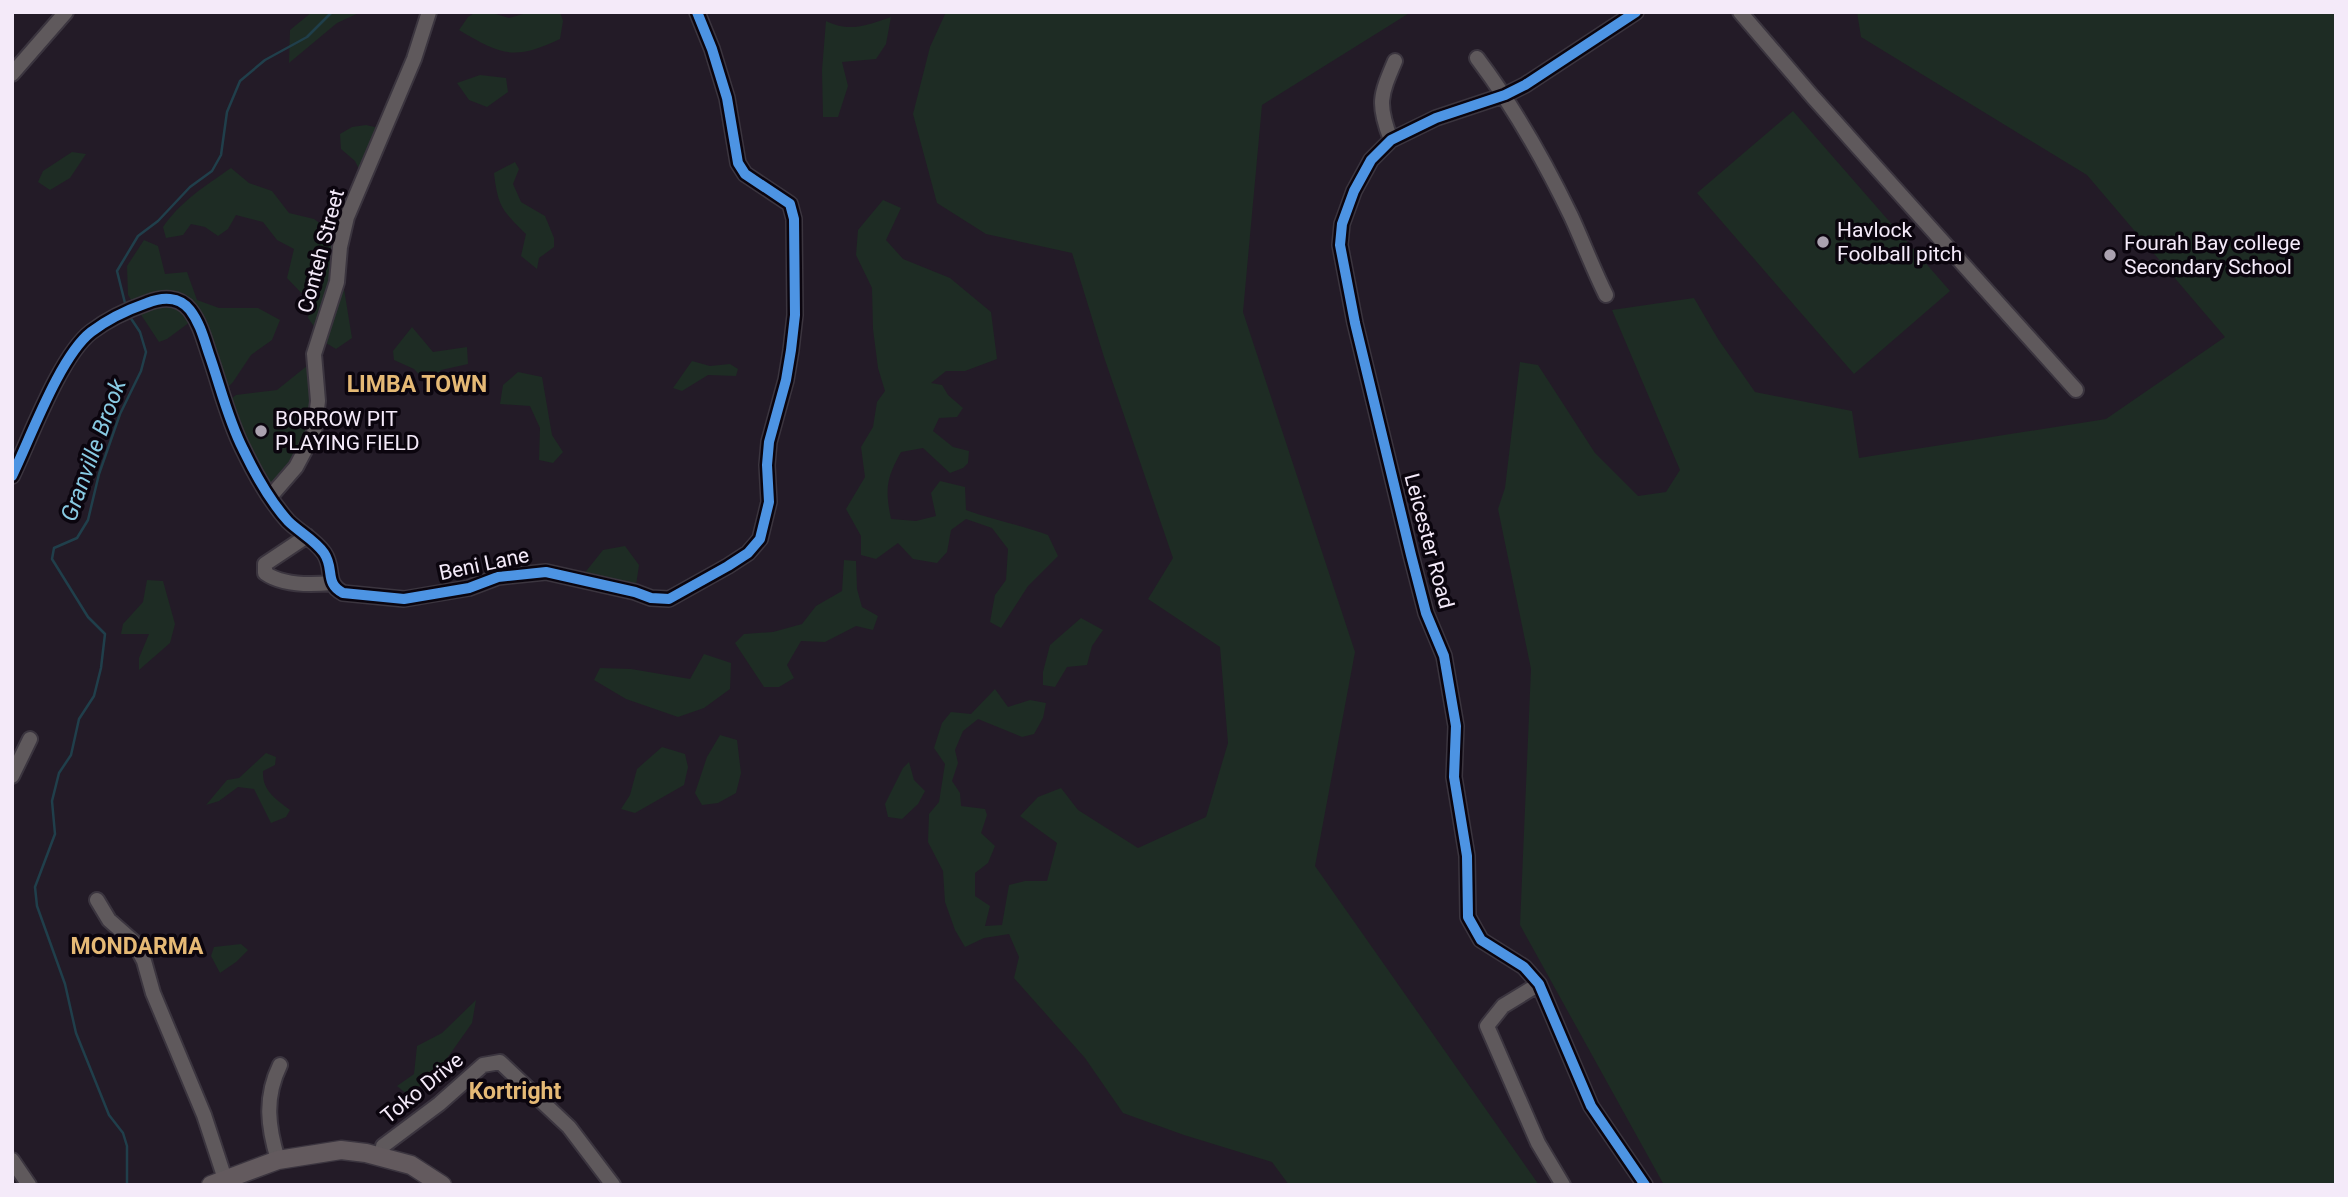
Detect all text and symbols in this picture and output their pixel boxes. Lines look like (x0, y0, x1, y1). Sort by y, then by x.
street label: Conteh Street (293, 186, 349, 316)
place label: Havlock Foolball pitch (1837, 218, 1962, 266)
place label: Fourah Bay college Secondary School (2124, 231, 2301, 279)
marker: Havlock Foolball pitch (1815, 234, 1831, 250)
marker: Fourah Bay college Secondary School (2102, 247, 2118, 263)
district label: LIMBA TOWN (347, 371, 487, 398)
water label: Granville Brook (55, 375, 132, 525)
place label: BORROW PIT PLAYING FIELD (275, 407, 420, 455)
marker: BORROW PIT PLAYING FIELD (253, 423, 269, 439)
street label: Leicester Road (1399, 471, 1459, 611)
street label: Beni Lane (437, 543, 531, 585)
district label: MONDARMA (71, 933, 204, 960)
street label: Toko Drive (376, 1048, 468, 1128)
district label: Kortright (469, 1078, 561, 1105)

